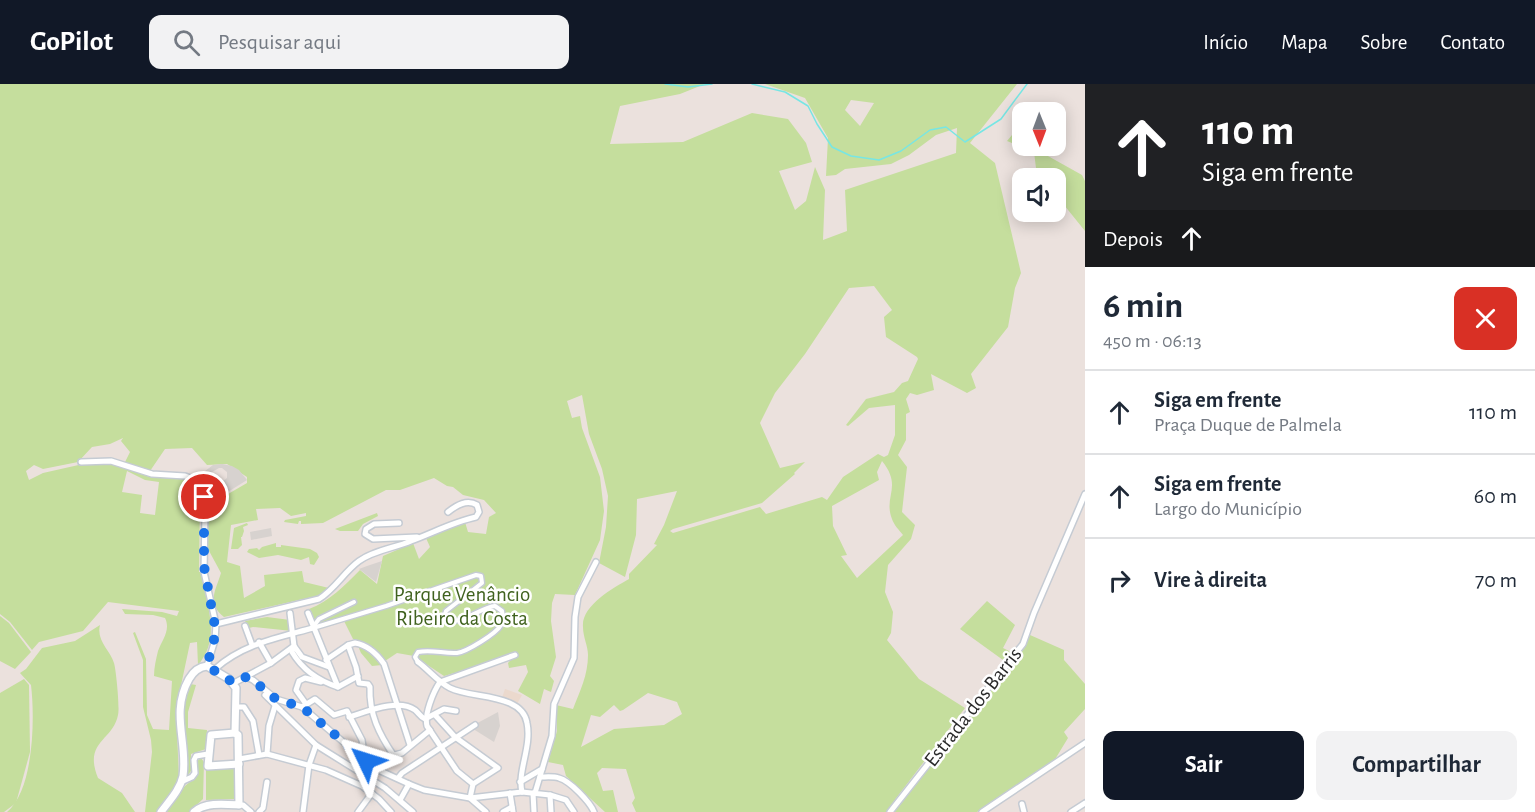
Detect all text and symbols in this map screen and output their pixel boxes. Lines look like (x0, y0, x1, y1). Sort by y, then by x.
search box (149, 15, 569, 69)
icon: search (170, 26, 203, 59)
text: GoPilot (30, 28, 113, 56)
text: Pesquisar aqui (218, 31, 341, 53)
text: Início (1203, 32, 1248, 53)
text: Mapa (1281, 32, 1328, 53)
text: Sobre (1361, 32, 1407, 53)
text: Contato (1440, 32, 1505, 53)
north arrow (1012, 102, 1066, 156)
map controls (1012, 102, 1066, 222)
icon: ahead (1103, 108, 1181, 186)
text: 110 m (1202, 110, 1294, 152)
text: Siga em frente (1202, 159, 1353, 186)
button: sound (1012, 168, 1066, 222)
icon: ahead (1175, 222, 1208, 255)
text: Depois (1103, 228, 1163, 250)
button: close (1454, 287, 1517, 350)
text: 6 min (1103, 288, 1183, 324)
text: 450 m · 06:13 (1103, 331, 1202, 351)
text: Siga em frente (1154, 389, 1281, 411)
icon: ahead (1103, 396, 1136, 429)
text: 110 m (1469, 401, 1517, 423)
text: Praça Duque de Palmela (1154, 415, 1342, 435)
pin (178, 471, 229, 522)
text: Siga em frente (1154, 473, 1281, 495)
icon: arrive (187, 480, 220, 513)
icon: ahead (1103, 480, 1136, 513)
text: 60 m (1474, 485, 1517, 507)
text: Largo do Município (1154, 499, 1302, 519)
icon: right (1103, 564, 1136, 597)
text: Vire à direita (1154, 569, 1267, 591)
text: 70 m (1475, 569, 1517, 591)
park label: Parque Venâncio Ribeiro da Costa (394, 584, 530, 629)
street label: Estrada dos Barris (920, 644, 1026, 770)
position arrow (334, 729, 398, 793)
button: Sair (1103, 731, 1304, 800)
button: Compartilhar (1316, 731, 1517, 800)

